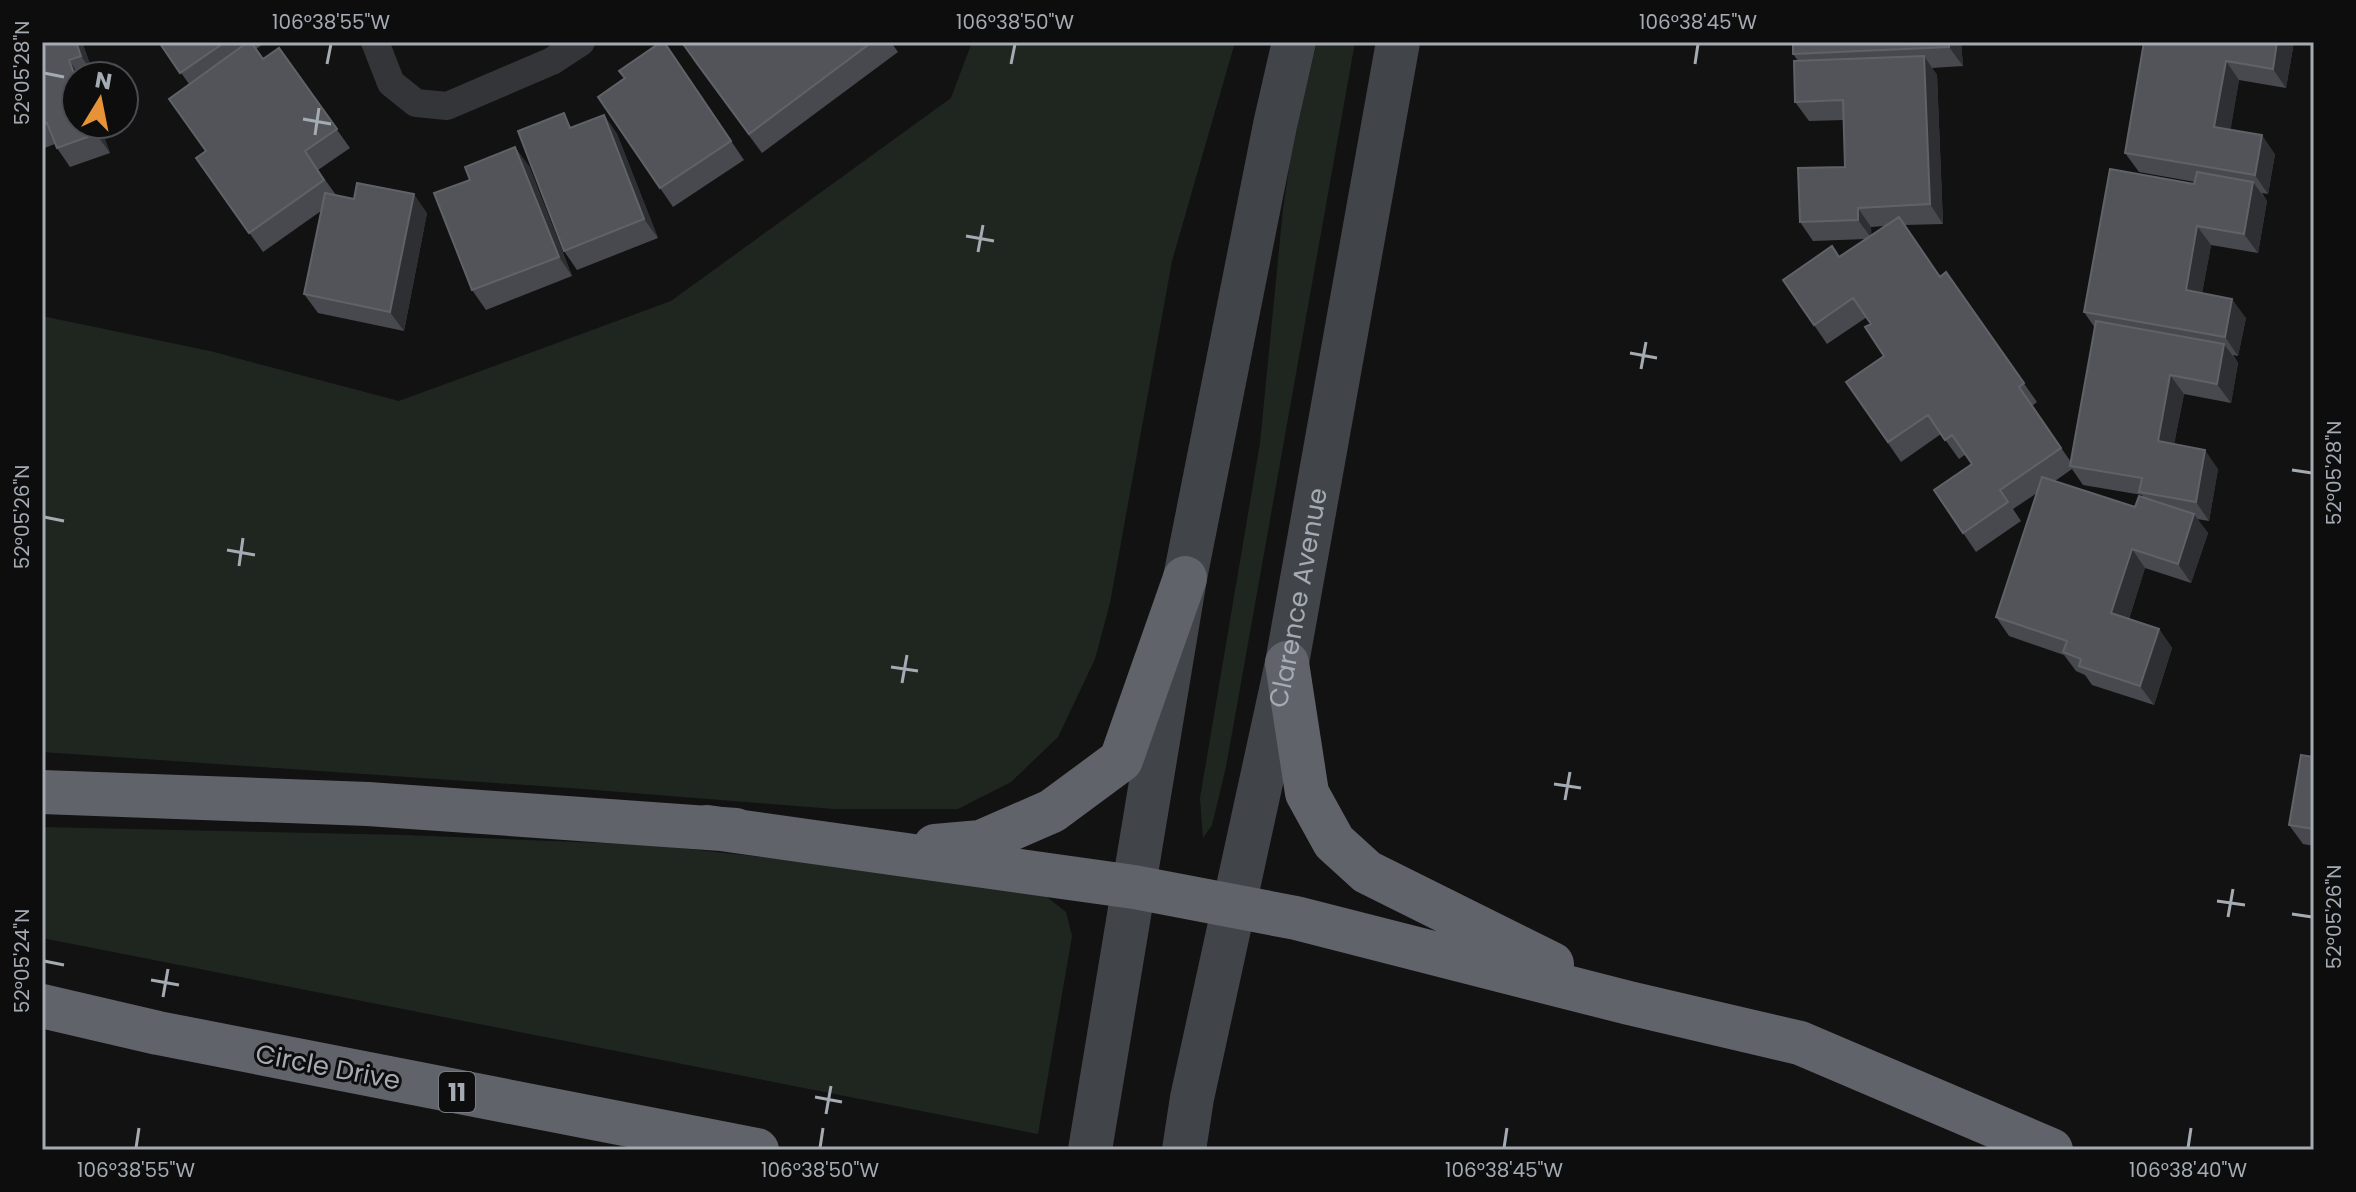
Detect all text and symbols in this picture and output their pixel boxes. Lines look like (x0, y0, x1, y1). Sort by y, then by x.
text: 106°38'55"W (272, 8, 390, 36)
text: 106°38'50"W (956, 8, 1074, 36)
text: 106°38'45"W (1639, 8, 1757, 36)
text: 52°05'28"N (8, 21, 36, 125)
north arrow (60, 60, 140, 140)
text: N (93, 64, 114, 97)
text: 52°05'28"N (2320, 421, 2348, 525)
text: 52°05'26"N (8, 465, 36, 569)
street label: Clarence Avenue (1260, 485, 1336, 711)
text: 52°05'26"N (2320, 865, 2348, 969)
text: 52°05'24"N (8, 909, 36, 1013)
street label: Circle Drive (253, 1035, 403, 1099)
road number: 11 (439, 1072, 475, 1112)
text: 106°38'55"W (77, 1156, 195, 1184)
text: 106°38'50"W (761, 1156, 879, 1184)
text: 106°38'45"W (1445, 1156, 1563, 1184)
text: 106°38'40"W (2129, 1156, 2247, 1184)

